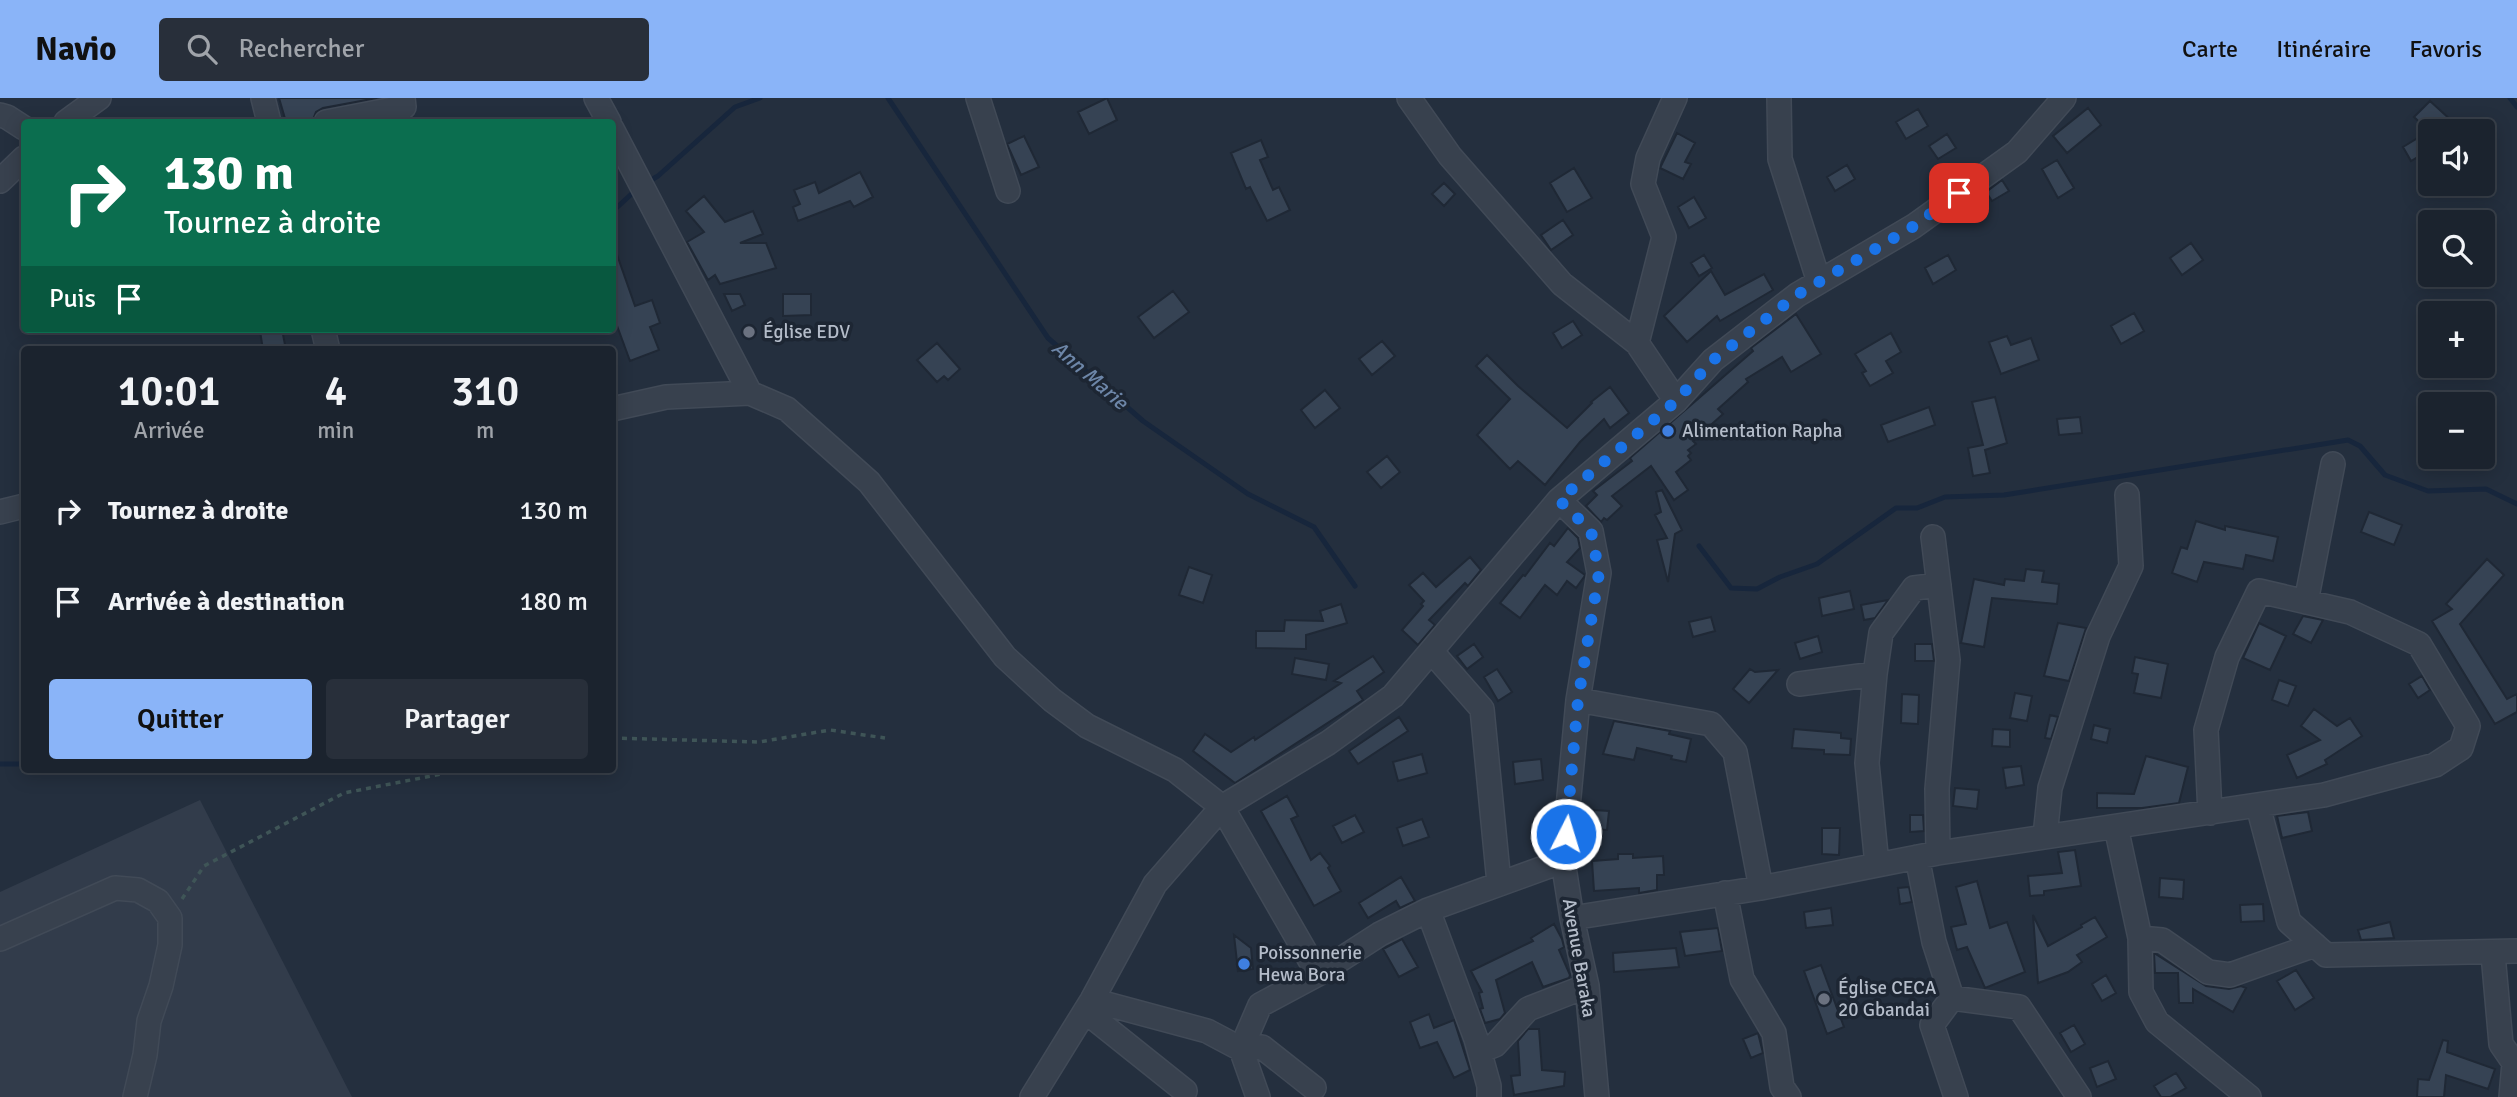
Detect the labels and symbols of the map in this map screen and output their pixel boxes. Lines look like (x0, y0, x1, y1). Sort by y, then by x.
pin (1929, 163, 1989, 223)
place label: Église EDV (763, 320, 850, 344)
marker: Église EDV (741, 324, 757, 340)
water label: Ann Marie (1047, 335, 1134, 416)
place label: Alimentation Rapha (1682, 419, 1843, 443)
marker: Alimentation Rapha (1660, 423, 1676, 439)
position arrow (1529, 797, 1603, 871)
street label: Avenue Baraka (1557, 897, 1601, 1019)
place label: Poissonnerie Hewa Bora (1258, 941, 1362, 987)
marker: Poissonnerie Hewa Bora (1236, 956, 1252, 972)
place label: Église CECA 20 Gbandai (1838, 976, 1937, 1022)
marker: Église CECA 20 Gbandai (1816, 991, 1832, 1007)

